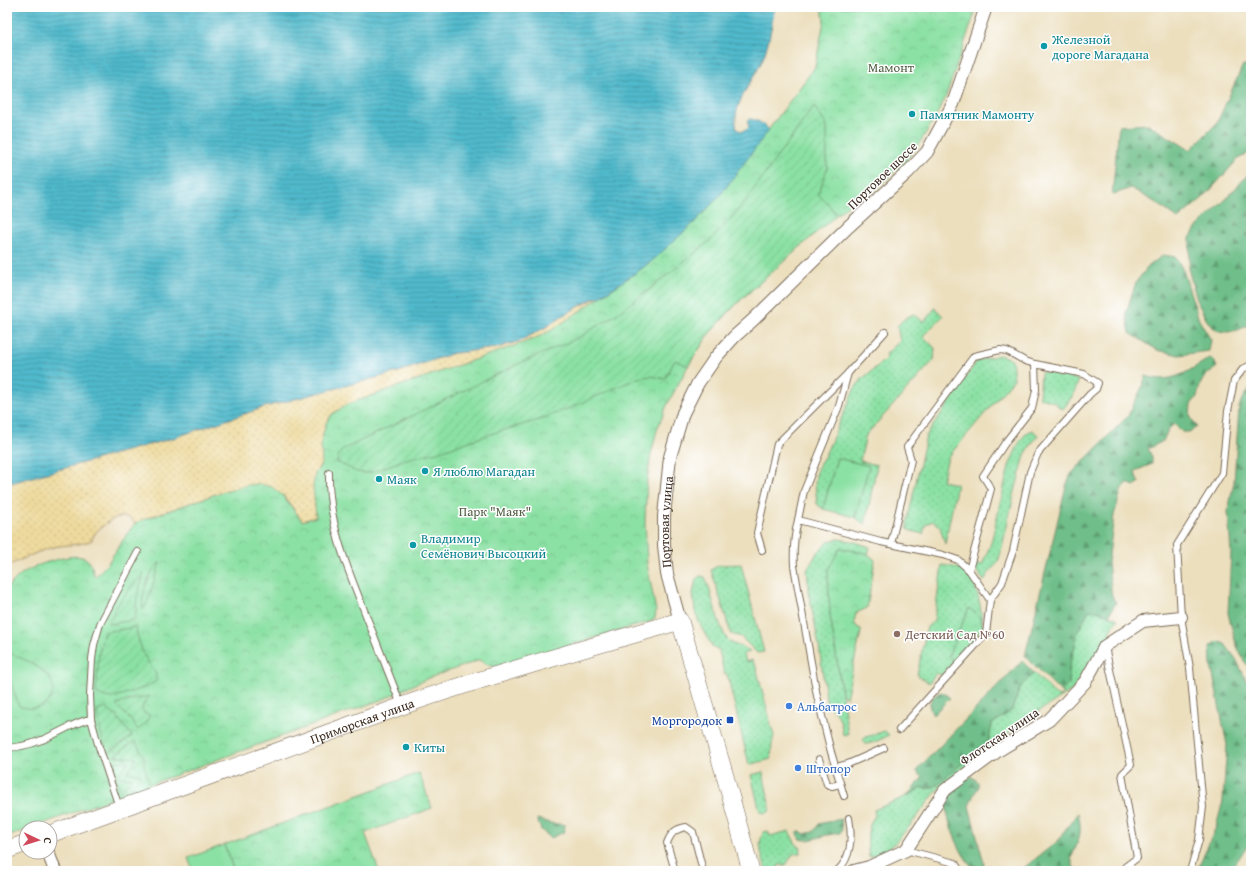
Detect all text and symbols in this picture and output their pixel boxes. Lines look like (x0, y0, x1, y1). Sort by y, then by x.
place label: Железной дороге Магадана (1051, 30, 1150, 64)
marker: Железной дороге Магадана (1039, 41, 1049, 51)
park label: Мамонт (868, 58, 915, 77)
place label: Памятник Мамонту (920, 105, 1035, 124)
marker: Памятник Мамонту (907, 109, 917, 119)
street label: Портовое шоссе (843, 137, 922, 214)
place label: Я люблю Магадан (432, 462, 535, 481)
marker: Я люблю Магадан (420, 466, 430, 476)
place label: Маяк (387, 470, 417, 489)
marker: Маяк (374, 474, 384, 484)
street label: Портовая улица (655, 474, 678, 569)
park label: Парк "Маяк" (459, 502, 531, 521)
place label: Владимир Семёнович Высоцкий (421, 529, 546, 563)
marker: Владимир Семёнович Высоцкий (408, 540, 418, 550)
place label: Детский Сад №60 (904, 625, 1005, 644)
marker: Детский Сад №60 (892, 629, 902, 639)
street label: Приморская улица (308, 693, 418, 749)
place label: Альбатрос (797, 697, 857, 716)
marker: Альбатрос (784, 701, 794, 711)
street label: Флотская улица (956, 702, 1043, 770)
place label: Моргородок (652, 711, 722, 730)
marker: Моргородок (725, 715, 735, 725)
place label: Киты (414, 738, 445, 757)
marker: Киты (401, 742, 411, 752)
place label: Штопор (806, 759, 851, 778)
marker: Штопор (793, 763, 803, 773)
north arrow (18, 820, 58, 860)
text: С (40, 837, 56, 844)

